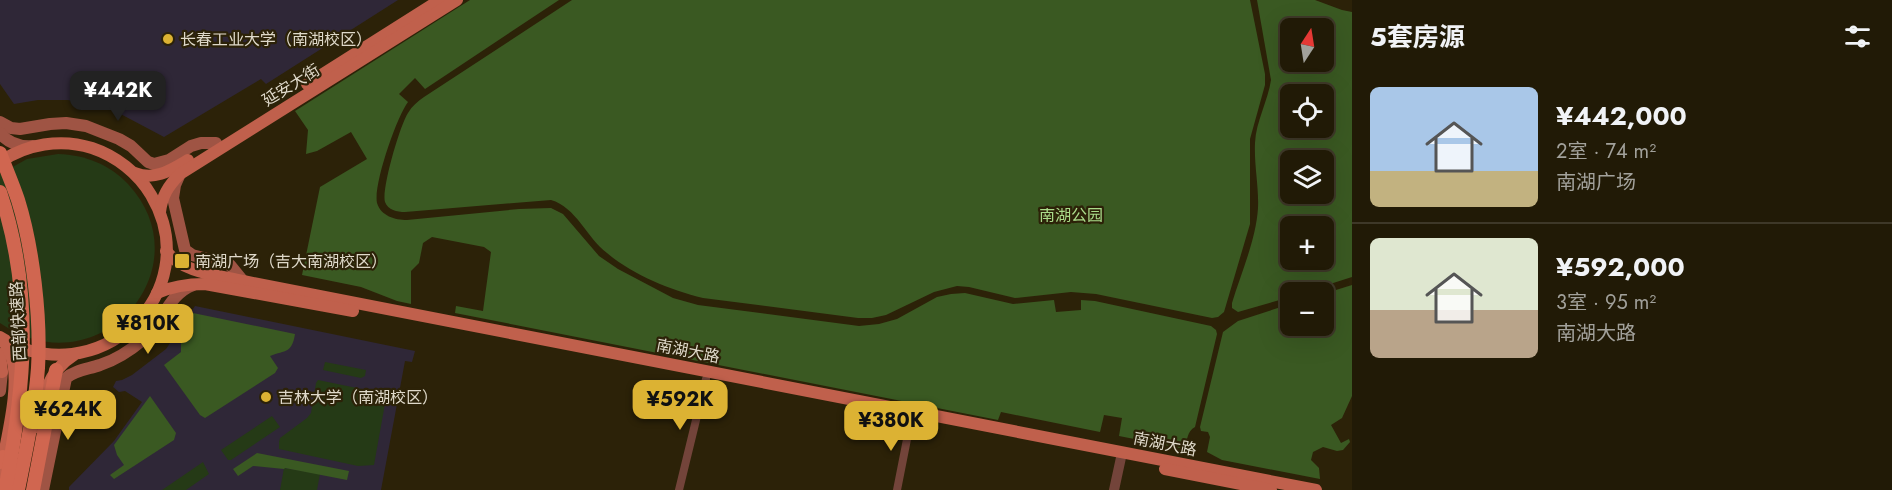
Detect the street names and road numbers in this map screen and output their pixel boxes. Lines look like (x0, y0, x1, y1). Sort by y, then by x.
street label: 延安大街 (258, 58, 324, 112)
street label: 西部快速路 (4, 280, 32, 362)
street label: 南湖大路 (654, 334, 722, 368)
street label: 南湖大路 (1131, 427, 1199, 461)

